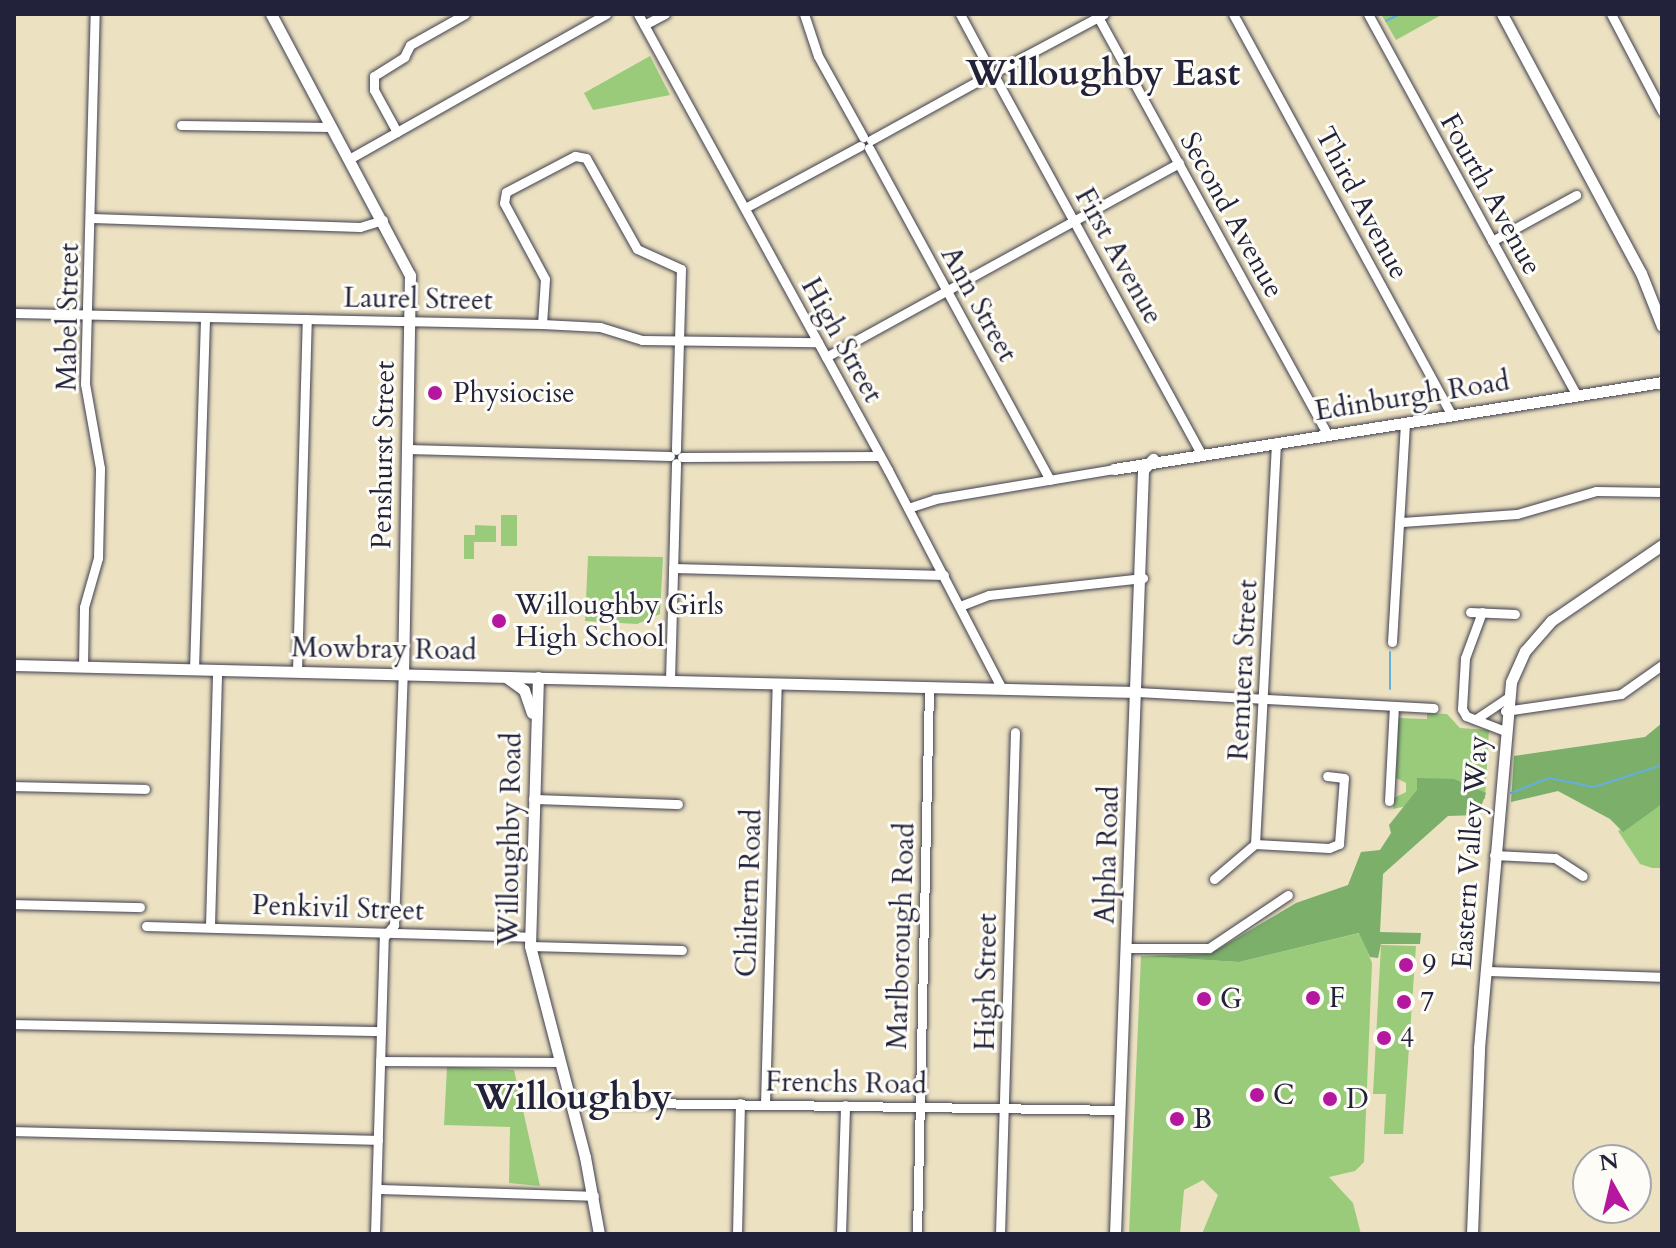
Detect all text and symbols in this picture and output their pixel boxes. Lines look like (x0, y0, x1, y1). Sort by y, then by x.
district label: Willoughby East (966, 52, 1240, 96)
street label: Fourth Avenue (1433, 107, 1549, 281)
street label: Third Avenue (1308, 121, 1416, 285)
street label: Second Avenue (1173, 126, 1291, 304)
street label: First Avenue (1068, 182, 1170, 330)
street label: Ann Street (934, 240, 1024, 368)
street label: Mabel Street (50, 243, 86, 391)
street label: High Street (794, 272, 890, 408)
street label: Laurel Street (343, 281, 493, 317)
street label: Penshurst Street (365, 360, 401, 550)
street label: Edinburgh Road (1312, 364, 1512, 428)
place label: Physiocise (453, 376, 575, 410)
marker: Physiocise (424, 382, 446, 404)
street label: Remuera Street (1221, 579, 1265, 761)
place label: Willoughby Girls High School (515, 588, 724, 654)
marker: Willoughby Girls High School (490, 612, 508, 630)
street label: Mowbray Road (291, 631, 477, 667)
street label: Willoughby Road (491, 732, 529, 946)
street label: Eastern Valley Way (1445, 734, 1495, 970)
street label: Alpha Road (1088, 785, 1126, 925)
street label: Chiltern Road (729, 808, 769, 978)
street label: Marlborough Road (880, 822, 922, 1050)
street label: Penkivil Street (251, 888, 425, 928)
street label: High Street (968, 913, 1004, 1051)
place label: 9 (1422, 948, 1436, 982)
marker: 9 (1397, 956, 1415, 974)
place label: F (1329, 981, 1345, 1015)
place label: G (1220, 982, 1242, 1016)
place label: 7 (1420, 985, 1434, 1019)
marker: F (1304, 989, 1322, 1007)
marker: G (1195, 990, 1213, 1008)
marker: 7 (1395, 993, 1413, 1011)
place label: 4 (1400, 1021, 1414, 1055)
marker: 4 (1375, 1029, 1393, 1047)
street label: Frenchs Road (765, 1065, 927, 1101)
district label: Willoughby (474, 1076, 672, 1120)
place label: C (1273, 1078, 1294, 1112)
place label: D (1346, 1082, 1369, 1116)
marker: C (1248, 1086, 1266, 1104)
marker: D (1321, 1090, 1339, 1108)
place label: B (1193, 1102, 1212, 1136)
marker: B (1168, 1110, 1186, 1128)
north arrow (1572, 1144, 1652, 1224)
text: N (1597, 1146, 1620, 1178)

